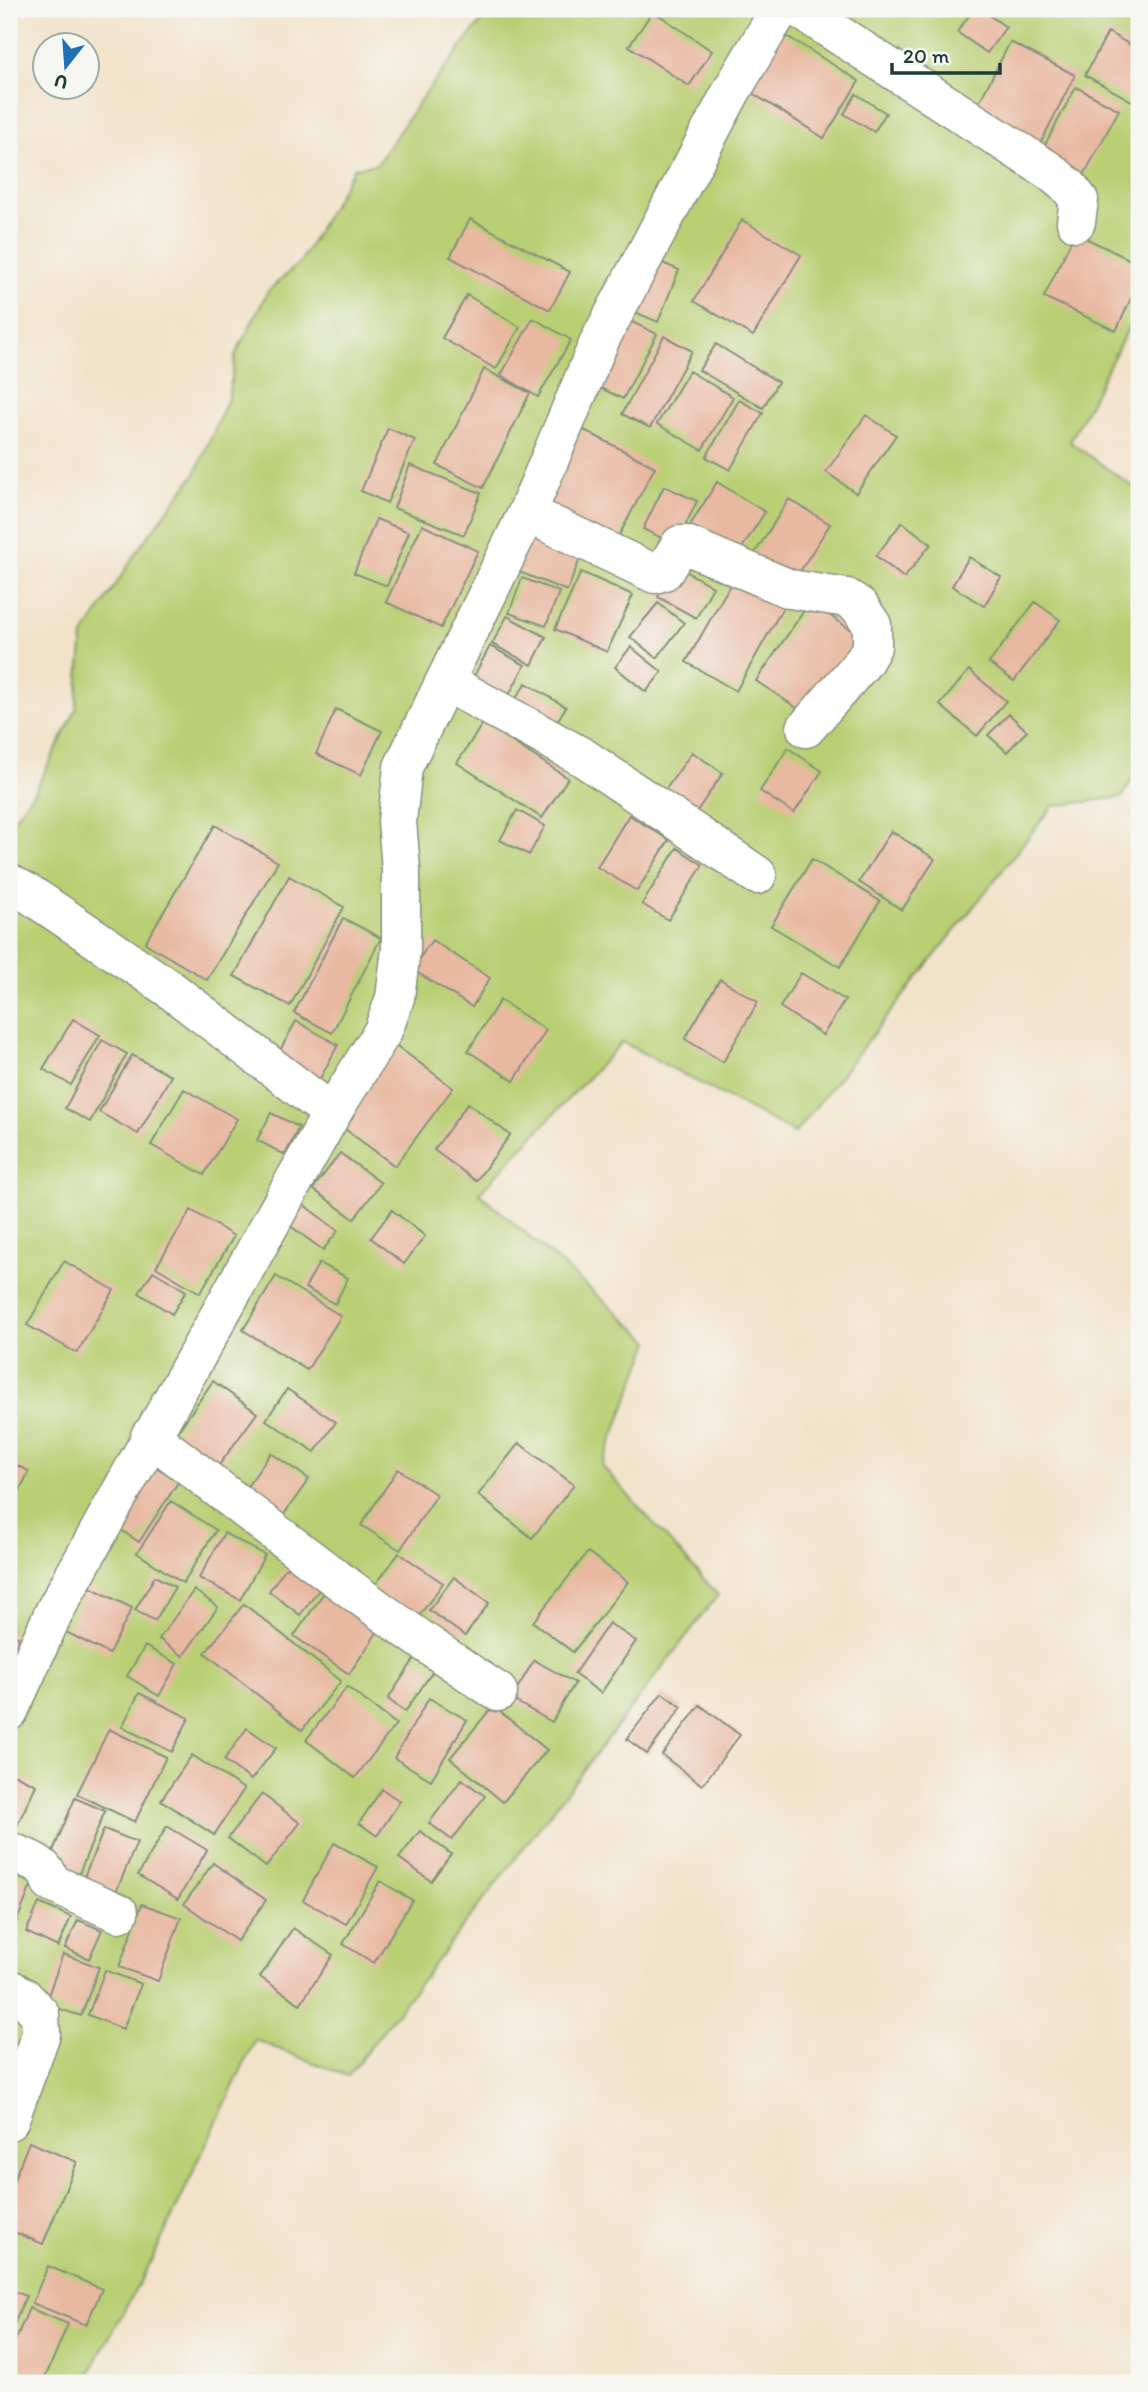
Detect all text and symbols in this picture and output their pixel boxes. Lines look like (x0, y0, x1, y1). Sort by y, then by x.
north arrow (32, 32, 102, 102)
scale bar (892, 32, 1001, 76)
text: 20 m (903, 43, 950, 68)
text: U (52, 69, 71, 95)

